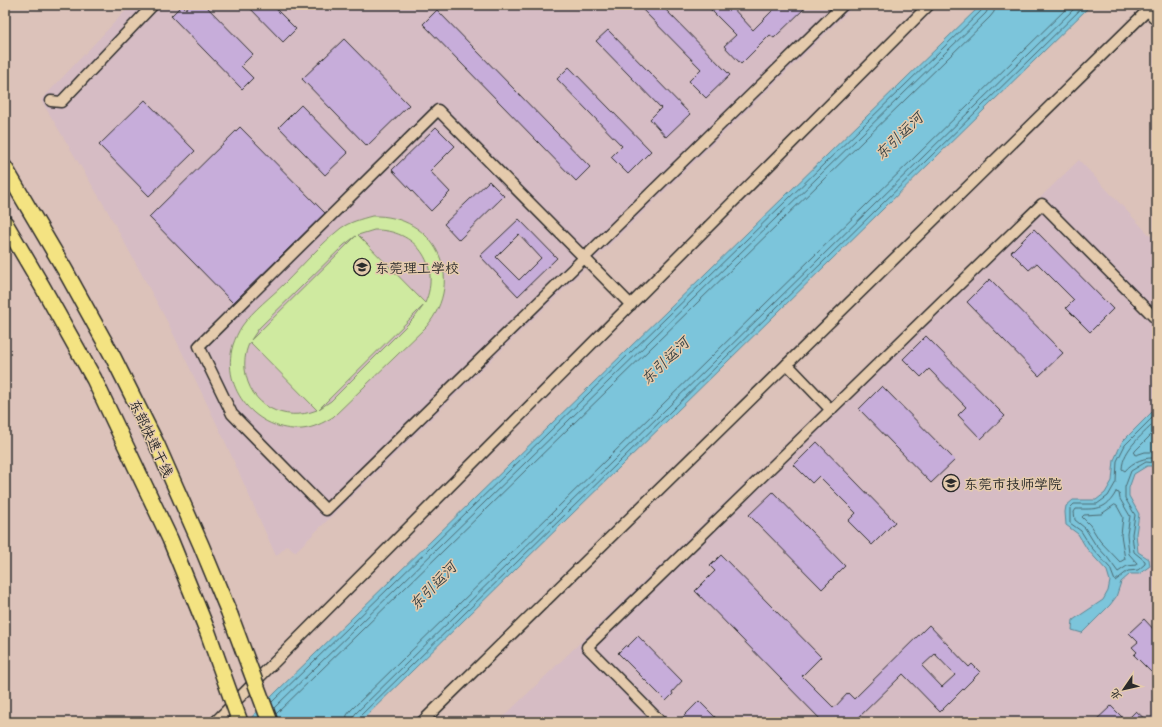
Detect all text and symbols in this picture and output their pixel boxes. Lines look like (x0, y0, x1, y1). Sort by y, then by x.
water label: 东引运河 (868, 104, 930, 164)
school or university icon: 东莞理工学校 (352, 257, 372, 277)
place label: 东莞理工学校 (375, 257, 459, 278)
water label: 东引运河 (634, 329, 696, 389)
street label: 东部快速干线 (125, 395, 179, 481)
school or university icon: 东莞市技师学院 (941, 473, 961, 493)
place label: 东莞市技师学院 (964, 473, 1062, 494)
water label: 东引运河 (403, 553, 463, 615)
north arrow (1104, 669, 1144, 709)
text: 北 (1105, 686, 1125, 704)

